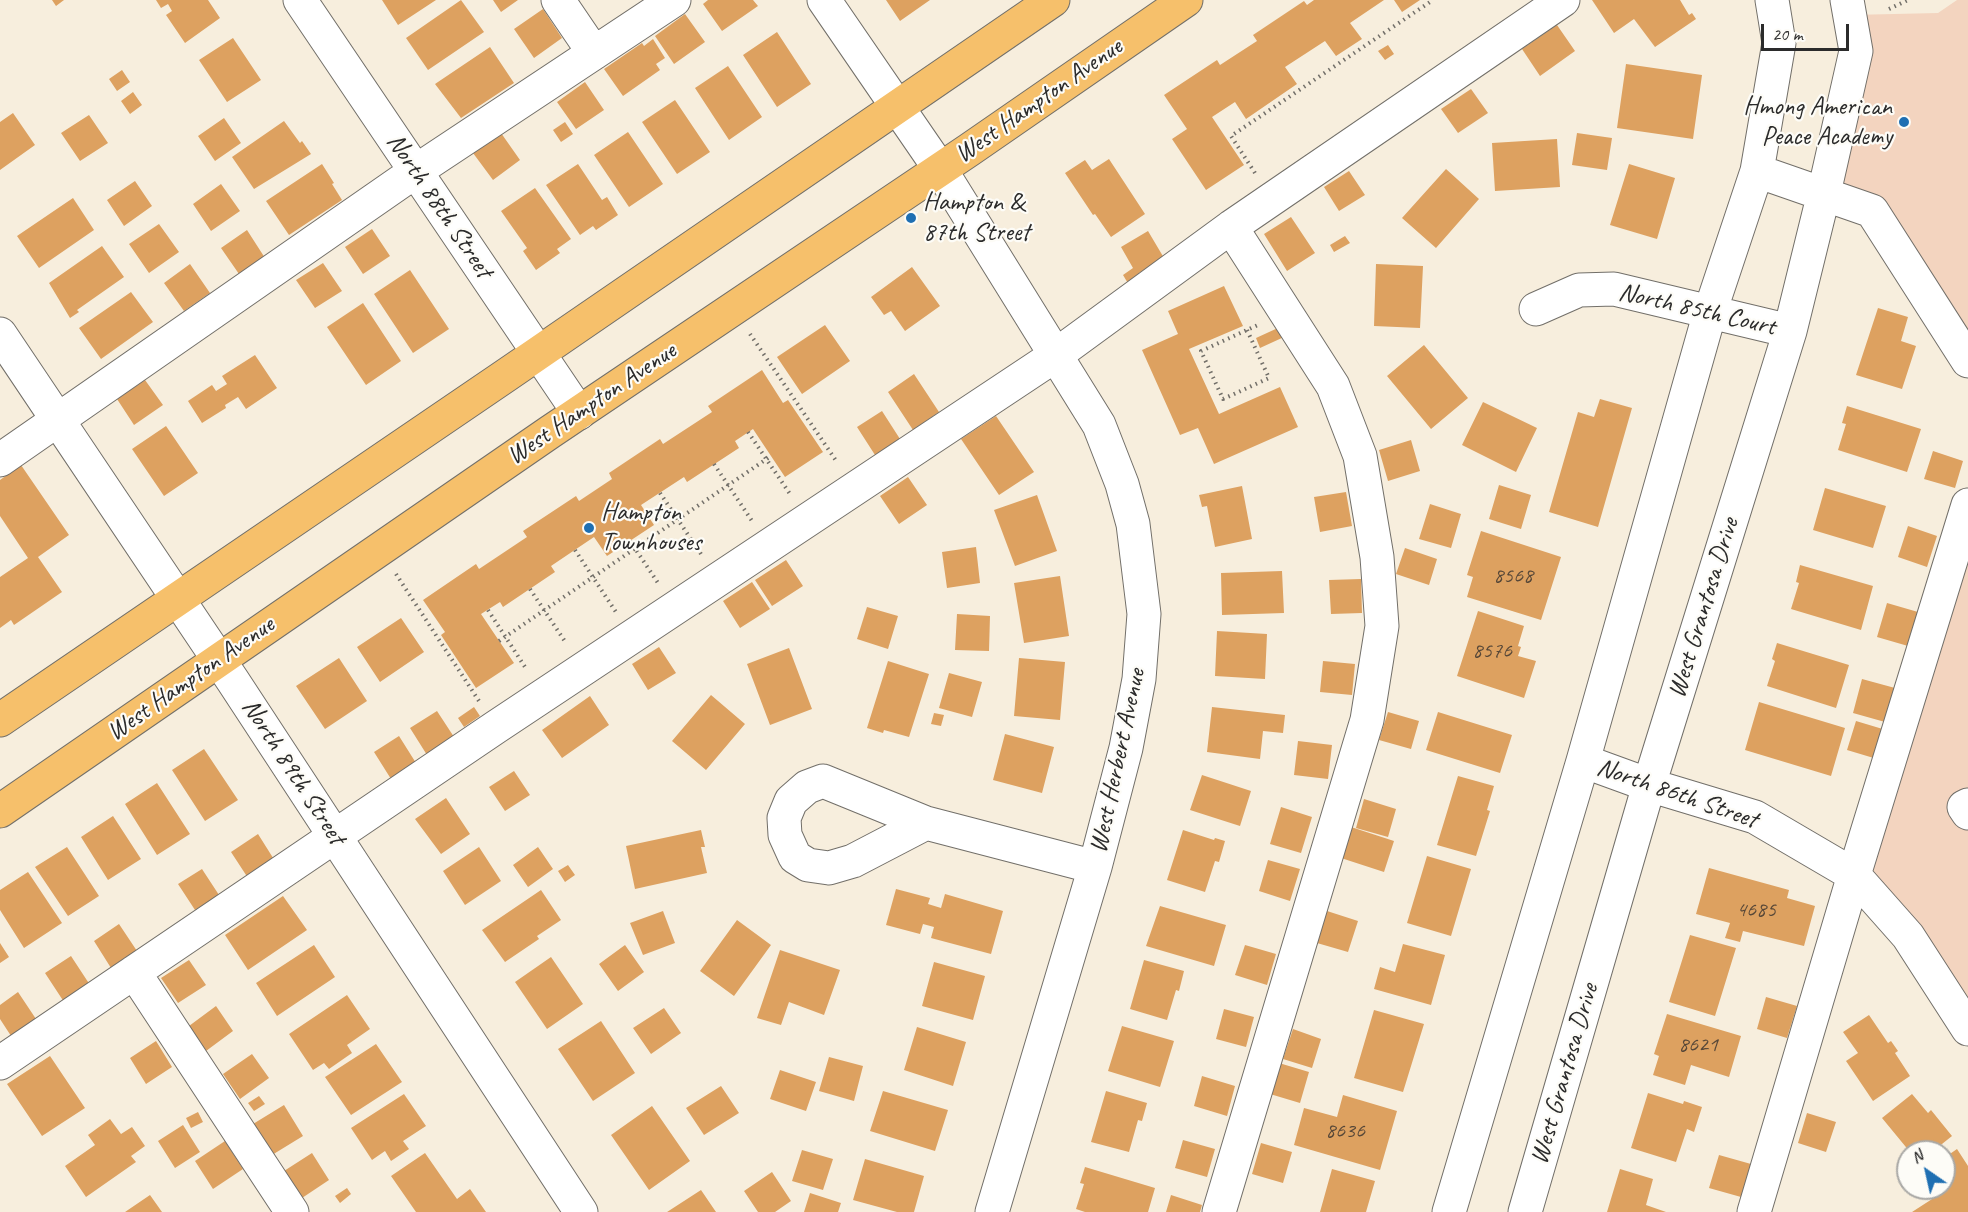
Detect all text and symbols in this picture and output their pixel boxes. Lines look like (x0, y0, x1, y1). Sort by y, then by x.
scale bar (1764, 12, 1852, 50)
text: 20 m (1772, 23, 1803, 45)
street label: West Hampton Avenue (949, 32, 1129, 170)
place label: Hmong American Peace Academy (1743, 91, 1892, 152)
marker: Hmong American Peace Academy (1897, 115, 1911, 129)
street label: North 88th Street (379, 128, 499, 284)
place label: Hampton & 87th Street (923, 187, 1030, 249)
marker: Hampton & 87th Street (904, 211, 918, 225)
street label: North 85th Court (1616, 277, 1778, 343)
street label: West Hampton Avenue (502, 336, 682, 472)
place label: Hampton Townhouses (601, 497, 701, 558)
street label: West Grantosa Drive (1662, 514, 1746, 702)
marker: Hampton Townhouses (582, 521, 596, 535)
house number: 8568 (1493, 563, 1533, 589)
street label: West Hampton Avenue (101, 610, 281, 748)
house number: 8576 (1472, 638, 1512, 664)
street label: West Herbert Avenue (1083, 666, 1153, 856)
street label: North 89th Street (234, 693, 352, 851)
street label: North 86th Street (1593, 752, 1761, 836)
house number: 4685 (1736, 897, 1776, 923)
street label: West Grantosa Drive (1524, 980, 1606, 1168)
house number: 8621 (1678, 1032, 1718, 1058)
house number: 8636 (1325, 1118, 1365, 1144)
north arrow (1896, 1140, 1956, 1200)
text: N (1907, 1146, 1927, 1168)

